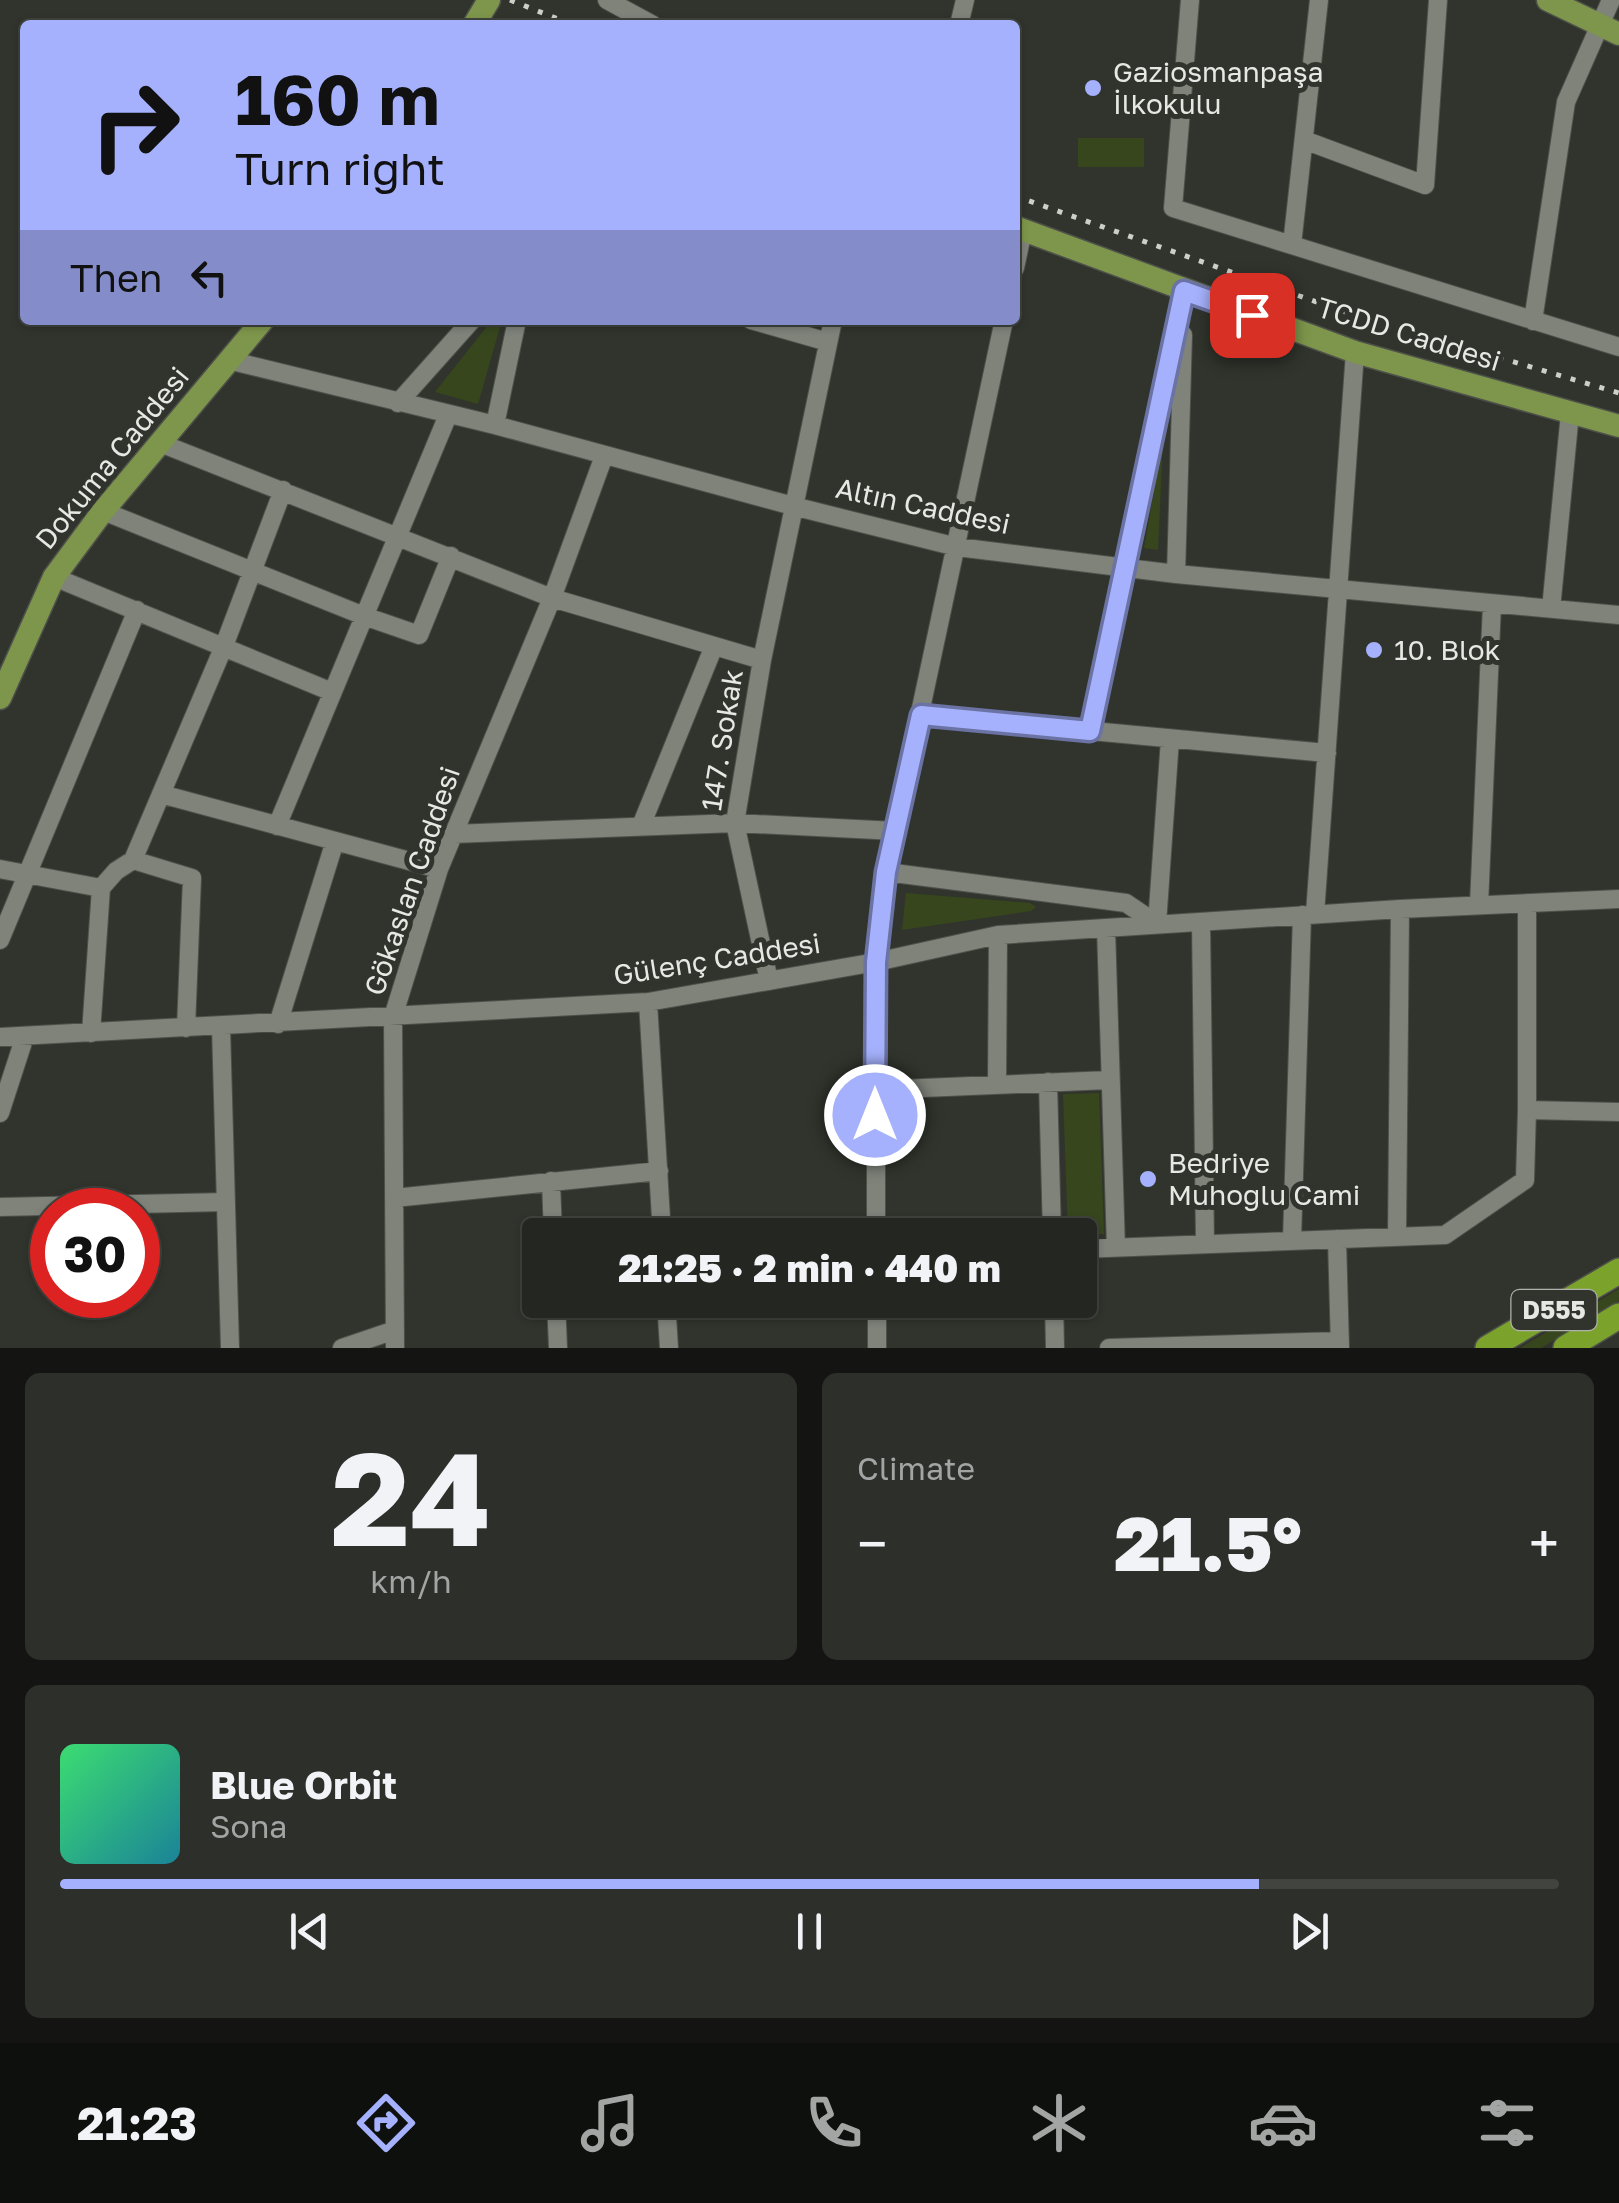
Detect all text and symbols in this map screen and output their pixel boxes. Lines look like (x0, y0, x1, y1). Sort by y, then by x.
place label: Gaziosmanpaşa İlkokulu (1113, 55, 1324, 120)
text: 160 m (235, 56, 440, 140)
icon: right (70, 60, 200, 190)
marker: Gaziosmanpaşa İlkokulu (1082, 77, 1104, 99)
text: Turn right (235, 141, 445, 195)
icon: left (182, 250, 237, 305)
text: Then (70, 255, 162, 300)
pin (1210, 273, 1295, 358)
icon: arrive (1225, 288, 1280, 343)
street label: TCDD Caddesi (1314, 290, 1505, 377)
street label: Dokuma Caddesi (28, 360, 195, 555)
street label: Altın Caddesi (833, 471, 1013, 540)
place label: 10. Blok (1394, 633, 1501, 666)
marker: 10. Blok (1363, 639, 1385, 661)
street label: 147. Sokak (694, 667, 749, 813)
street label: Gökaslan Caddesi (357, 762, 466, 1000)
street label: Gülenç Caddesi (611, 926, 823, 991)
position arrow (823, 1063, 927, 1167)
place label: Bedriye Muhoğlu Cami (1168, 1146, 1360, 1211)
marker: Bedriye Muhoğlu Cami (1137, 1168, 1159, 1190)
speed limit sign: 30 (30, 1188, 160, 1318)
text: 21:25 · 2 min · 440 m (618, 1245, 1001, 1290)
road number: D555 (1512, 1290, 1596, 1330)
text: 24 (331, 1419, 491, 1575)
text: Climate (857, 1449, 975, 1487)
text: 21.5° (1114, 1497, 1302, 1588)
text: − (857, 1510, 887, 1576)
text: + (1529, 1510, 1559, 1576)
text: km/h (370, 1562, 452, 1600)
text: Blue Orbit (210, 1762, 397, 1807)
text: Sona (210, 1807, 287, 1845)
icon: previous (282, 1904, 337, 1959)
icon: pause (782, 1904, 837, 1959)
icon: next (1282, 1904, 1337, 1959)
icon: directions (351, 2088, 421, 2158)
icon: music (575, 2088, 645, 2158)
icon: phone (799, 2088, 869, 2158)
icon: climate (1024, 2088, 1094, 2158)
icon: car (1248, 2088, 1318, 2158)
icon: filters (1472, 2088, 1542, 2158)
text: 21:23 (77, 2096, 197, 2150)

